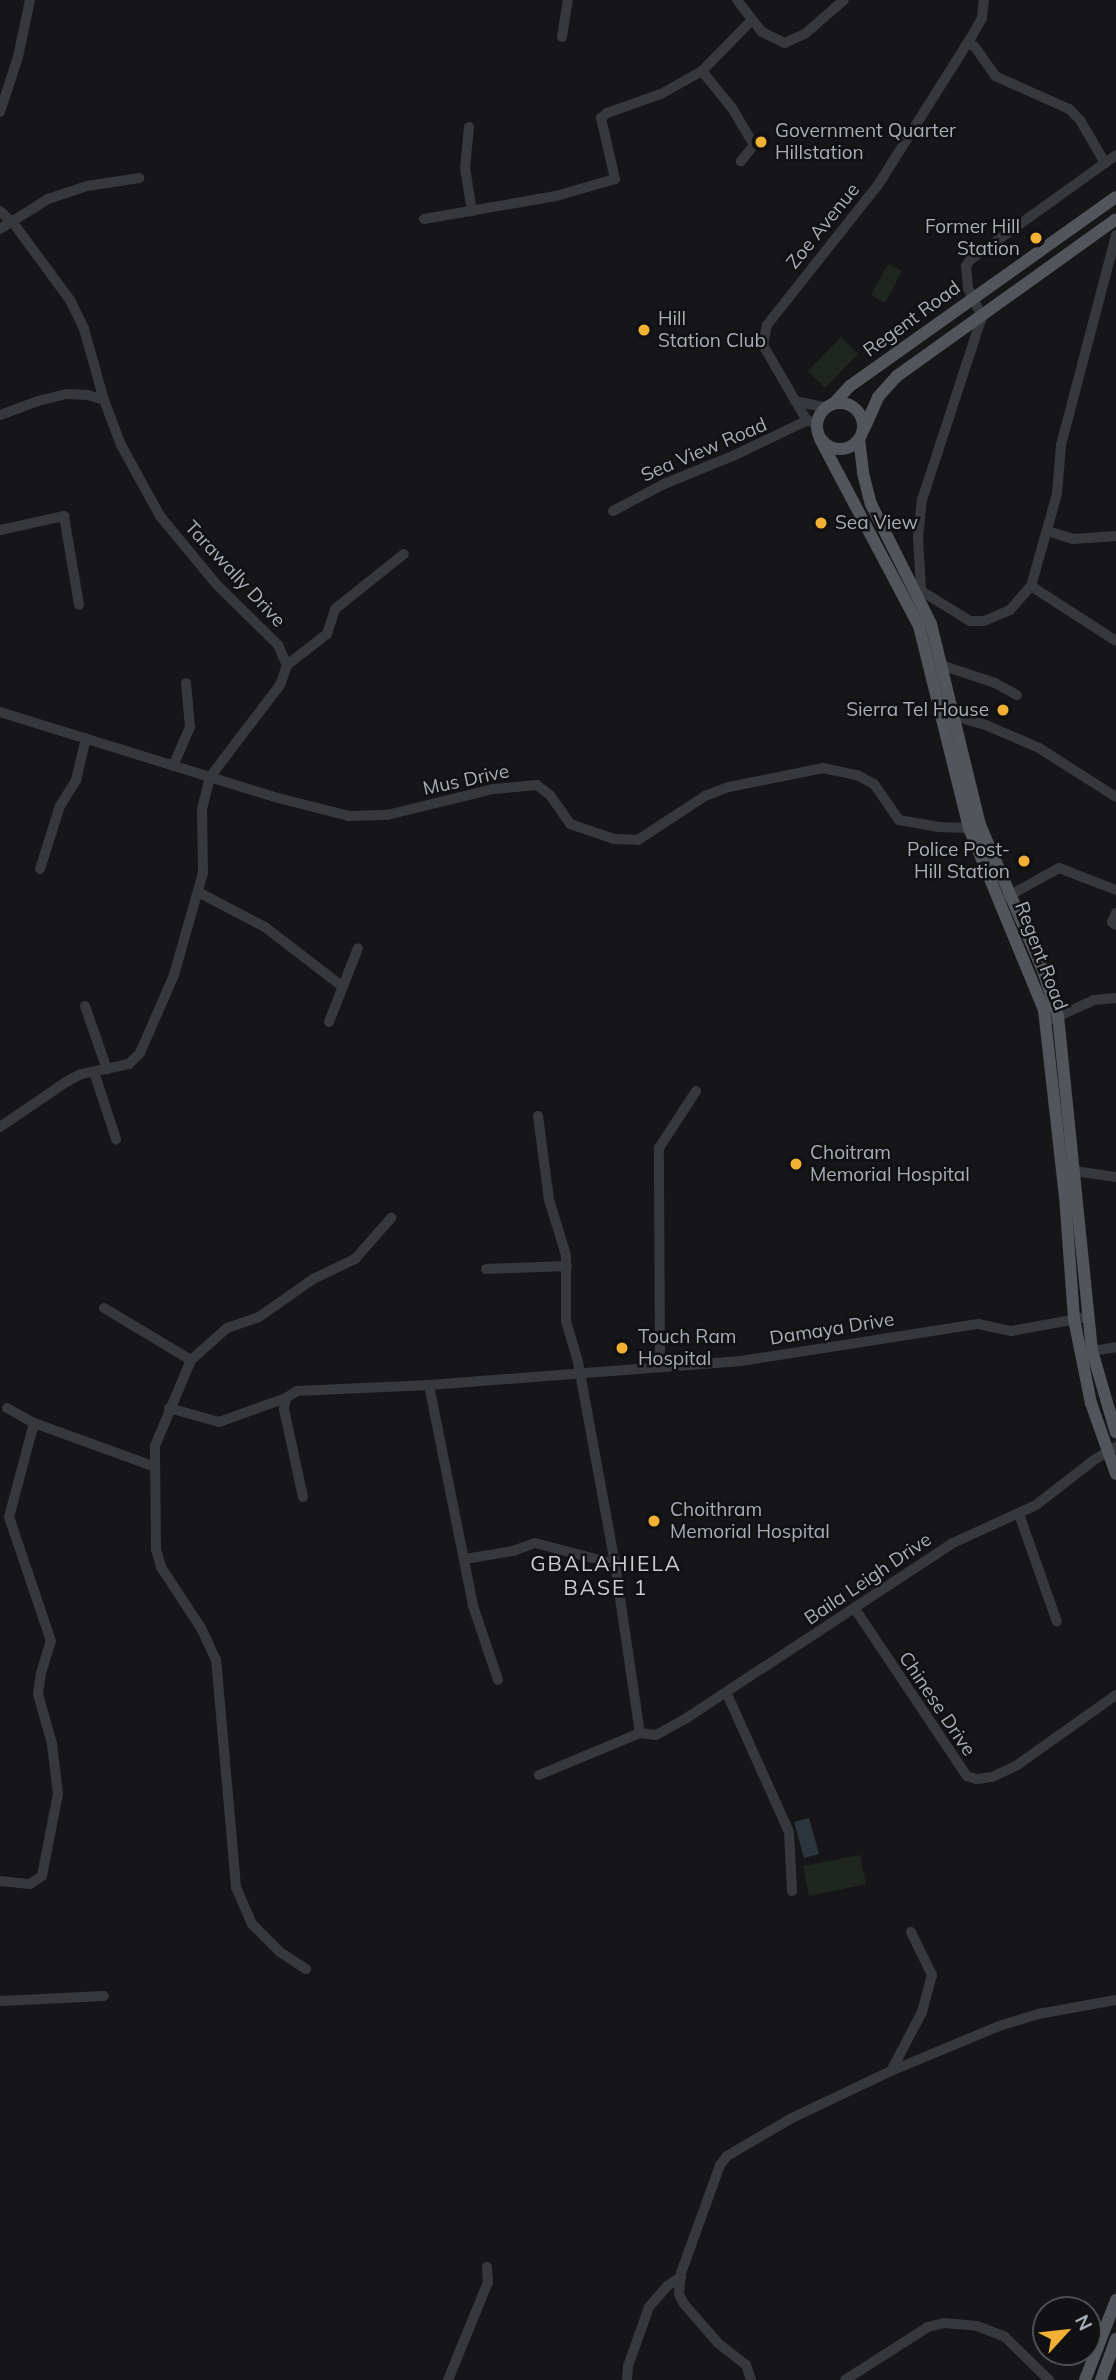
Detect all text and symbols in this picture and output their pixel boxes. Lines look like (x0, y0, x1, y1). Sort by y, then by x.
place label: Government Quarter Hillstation (775, 120, 956, 164)
marker: Government Quarter Hillstation (753, 134, 769, 150)
street label: Zoe Avenue (782, 179, 864, 273)
place label: Former Hill Station (925, 216, 1020, 260)
marker: Former Hill Station (1026, 228, 1046, 248)
street label: Regent Road (859, 276, 965, 362)
place label: Hill Station Club (658, 308, 766, 352)
marker: Hill Station Club (636, 322, 652, 338)
street label: Sea View Road (638, 413, 770, 487)
place label: Sea View (835, 512, 918, 534)
marker: Sea View (813, 515, 829, 531)
street label: Tarawally Drive (180, 516, 290, 632)
place label: Sierra Tel House (846, 699, 989, 721)
marker: Sierra Tel House (995, 702, 1011, 718)
street label: Mus Drive (421, 760, 511, 800)
place label: Police Post- Hill Station (907, 839, 1010, 883)
marker: Police Post- Hill Station (1016, 853, 1032, 869)
street label: Regent Road (1010, 899, 1072, 1013)
place label: Choitram Memorial Hospital (810, 1142, 970, 1186)
marker: Choitram Memorial Hospital (788, 1156, 804, 1172)
street label: Damaya Drive (768, 1308, 896, 1350)
place label: Touch Ram Hospital (638, 1326, 737, 1370)
marker: Touch Ram Hospital (612, 1338, 632, 1358)
place label: Choithram Memorial Hospital (670, 1499, 830, 1543)
marker: Choithram Memorial Hospital (644, 1511, 664, 1531)
street label: Baila Leigh Drive (800, 1528, 936, 1630)
district label: GBALAHIELA BASE 1 (531, 1550, 681, 1600)
street label: Chinese Drive (894, 1648, 980, 1760)
north arrow (1032, 2296, 1102, 2366)
text: N (1070, 2311, 1098, 2334)

